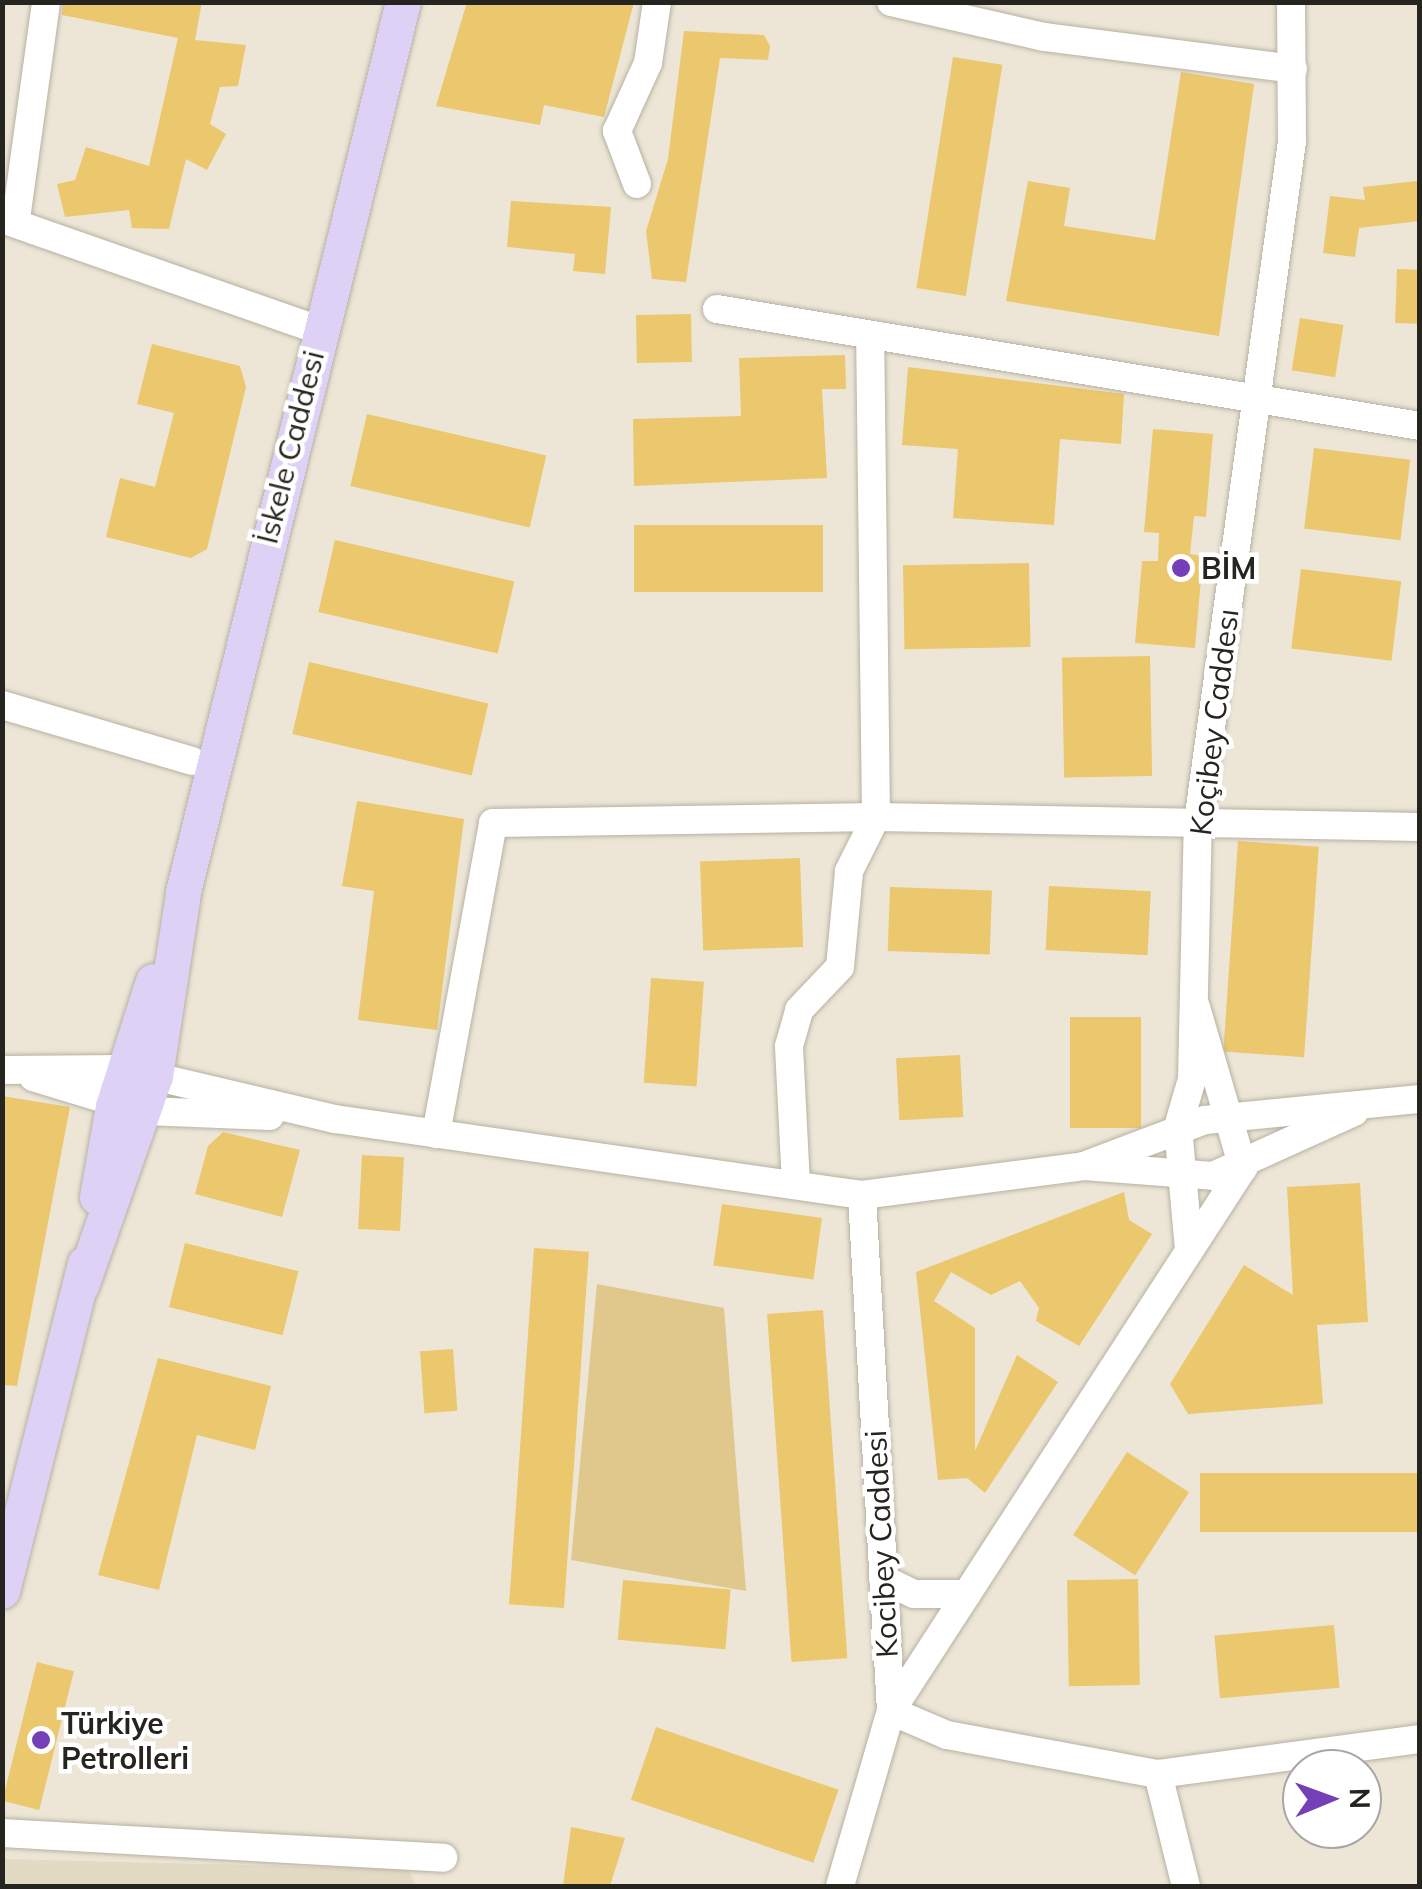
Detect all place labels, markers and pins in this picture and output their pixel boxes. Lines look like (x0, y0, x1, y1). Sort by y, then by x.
place label: BİM (1201, 550, 1256, 586)
marker: BİM (1170, 557, 1192, 579)
place label: Türkiye Petrolleri (61, 1705, 189, 1776)
marker: Türkiye Petrolleri (30, 1729, 52, 1751)

